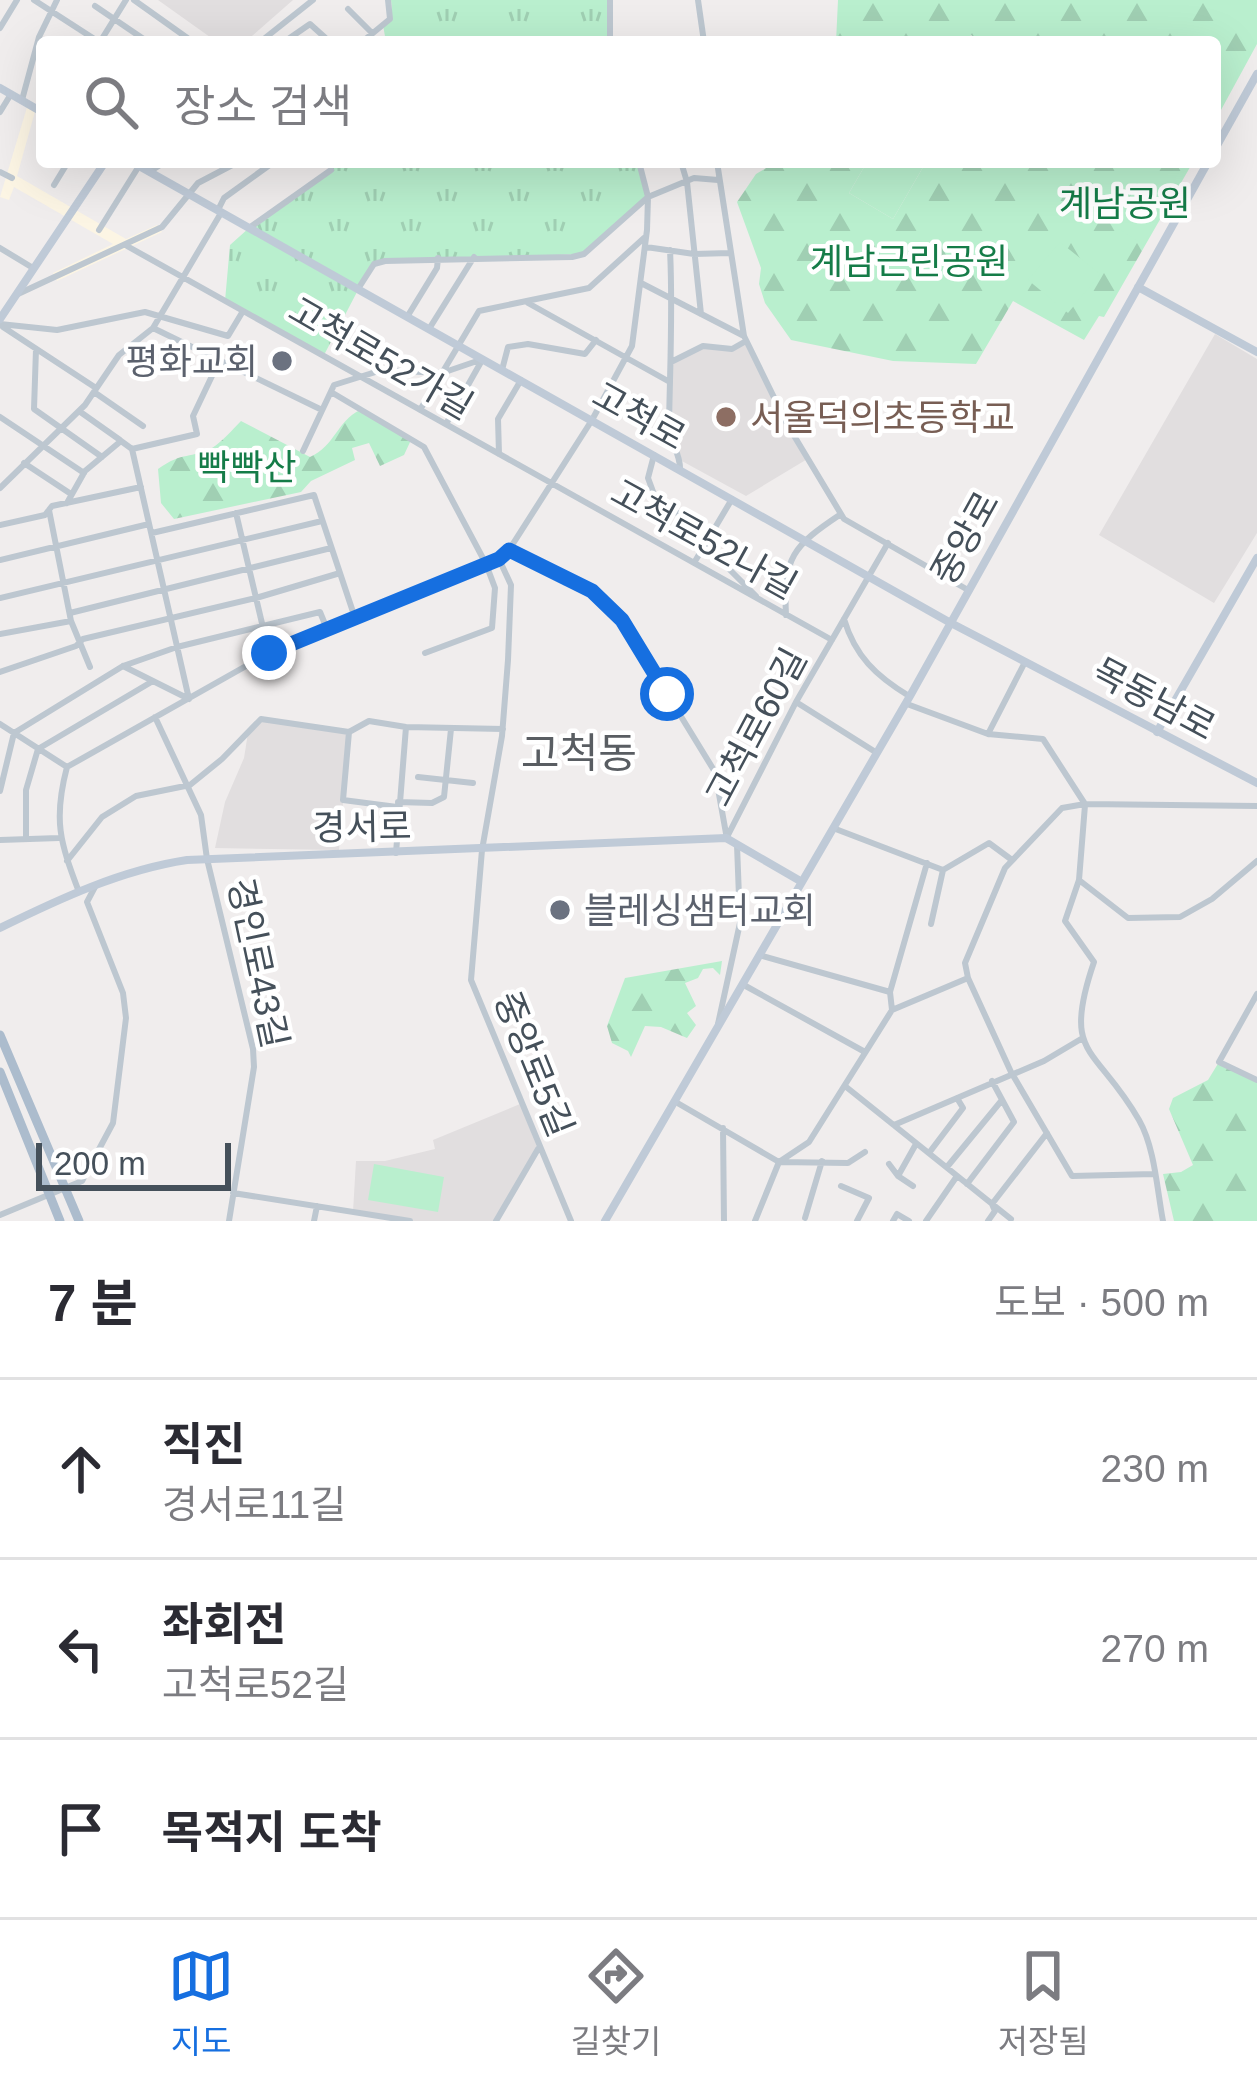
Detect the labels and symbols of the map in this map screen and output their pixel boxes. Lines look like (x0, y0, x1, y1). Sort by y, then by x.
park label: 계남공원 (1059, 183, 1191, 224)
park label: 계남근린공원 (810, 241, 1008, 282)
street label: 고척로52가길 (282, 289, 480, 427)
place label: 평화교회 (126, 341, 258, 382)
marker: 평화교회 (269, 348, 295, 374)
street label: 고척로 (586, 374, 692, 458)
place label: 서울덕의초등학교 (750, 397, 1015, 438)
marker: 서울덕의초등학교 (713, 404, 739, 430)
park label: 빡빡산 (197, 447, 297, 488)
street label: 고척로52나길 (604, 471, 804, 607)
street label: 중앙로 (923, 485, 1007, 591)
route end (242, 626, 296, 680)
street label: 고척로60길 (697, 641, 815, 813)
street label: 목동남로 (1086, 650, 1222, 748)
route start (640, 667, 694, 721)
district label: 고척동 (521, 730, 637, 777)
street label: 경서로 (312, 806, 412, 848)
street label: 경인로43길 (220, 874, 296, 1052)
place label: 블레싱샘터교회 (584, 890, 816, 931)
marker: 블레싱샘터교회 (547, 897, 573, 923)
street label: 중앙로5길 (486, 986, 582, 1142)
scale bar (36, 1137, 231, 1190)

